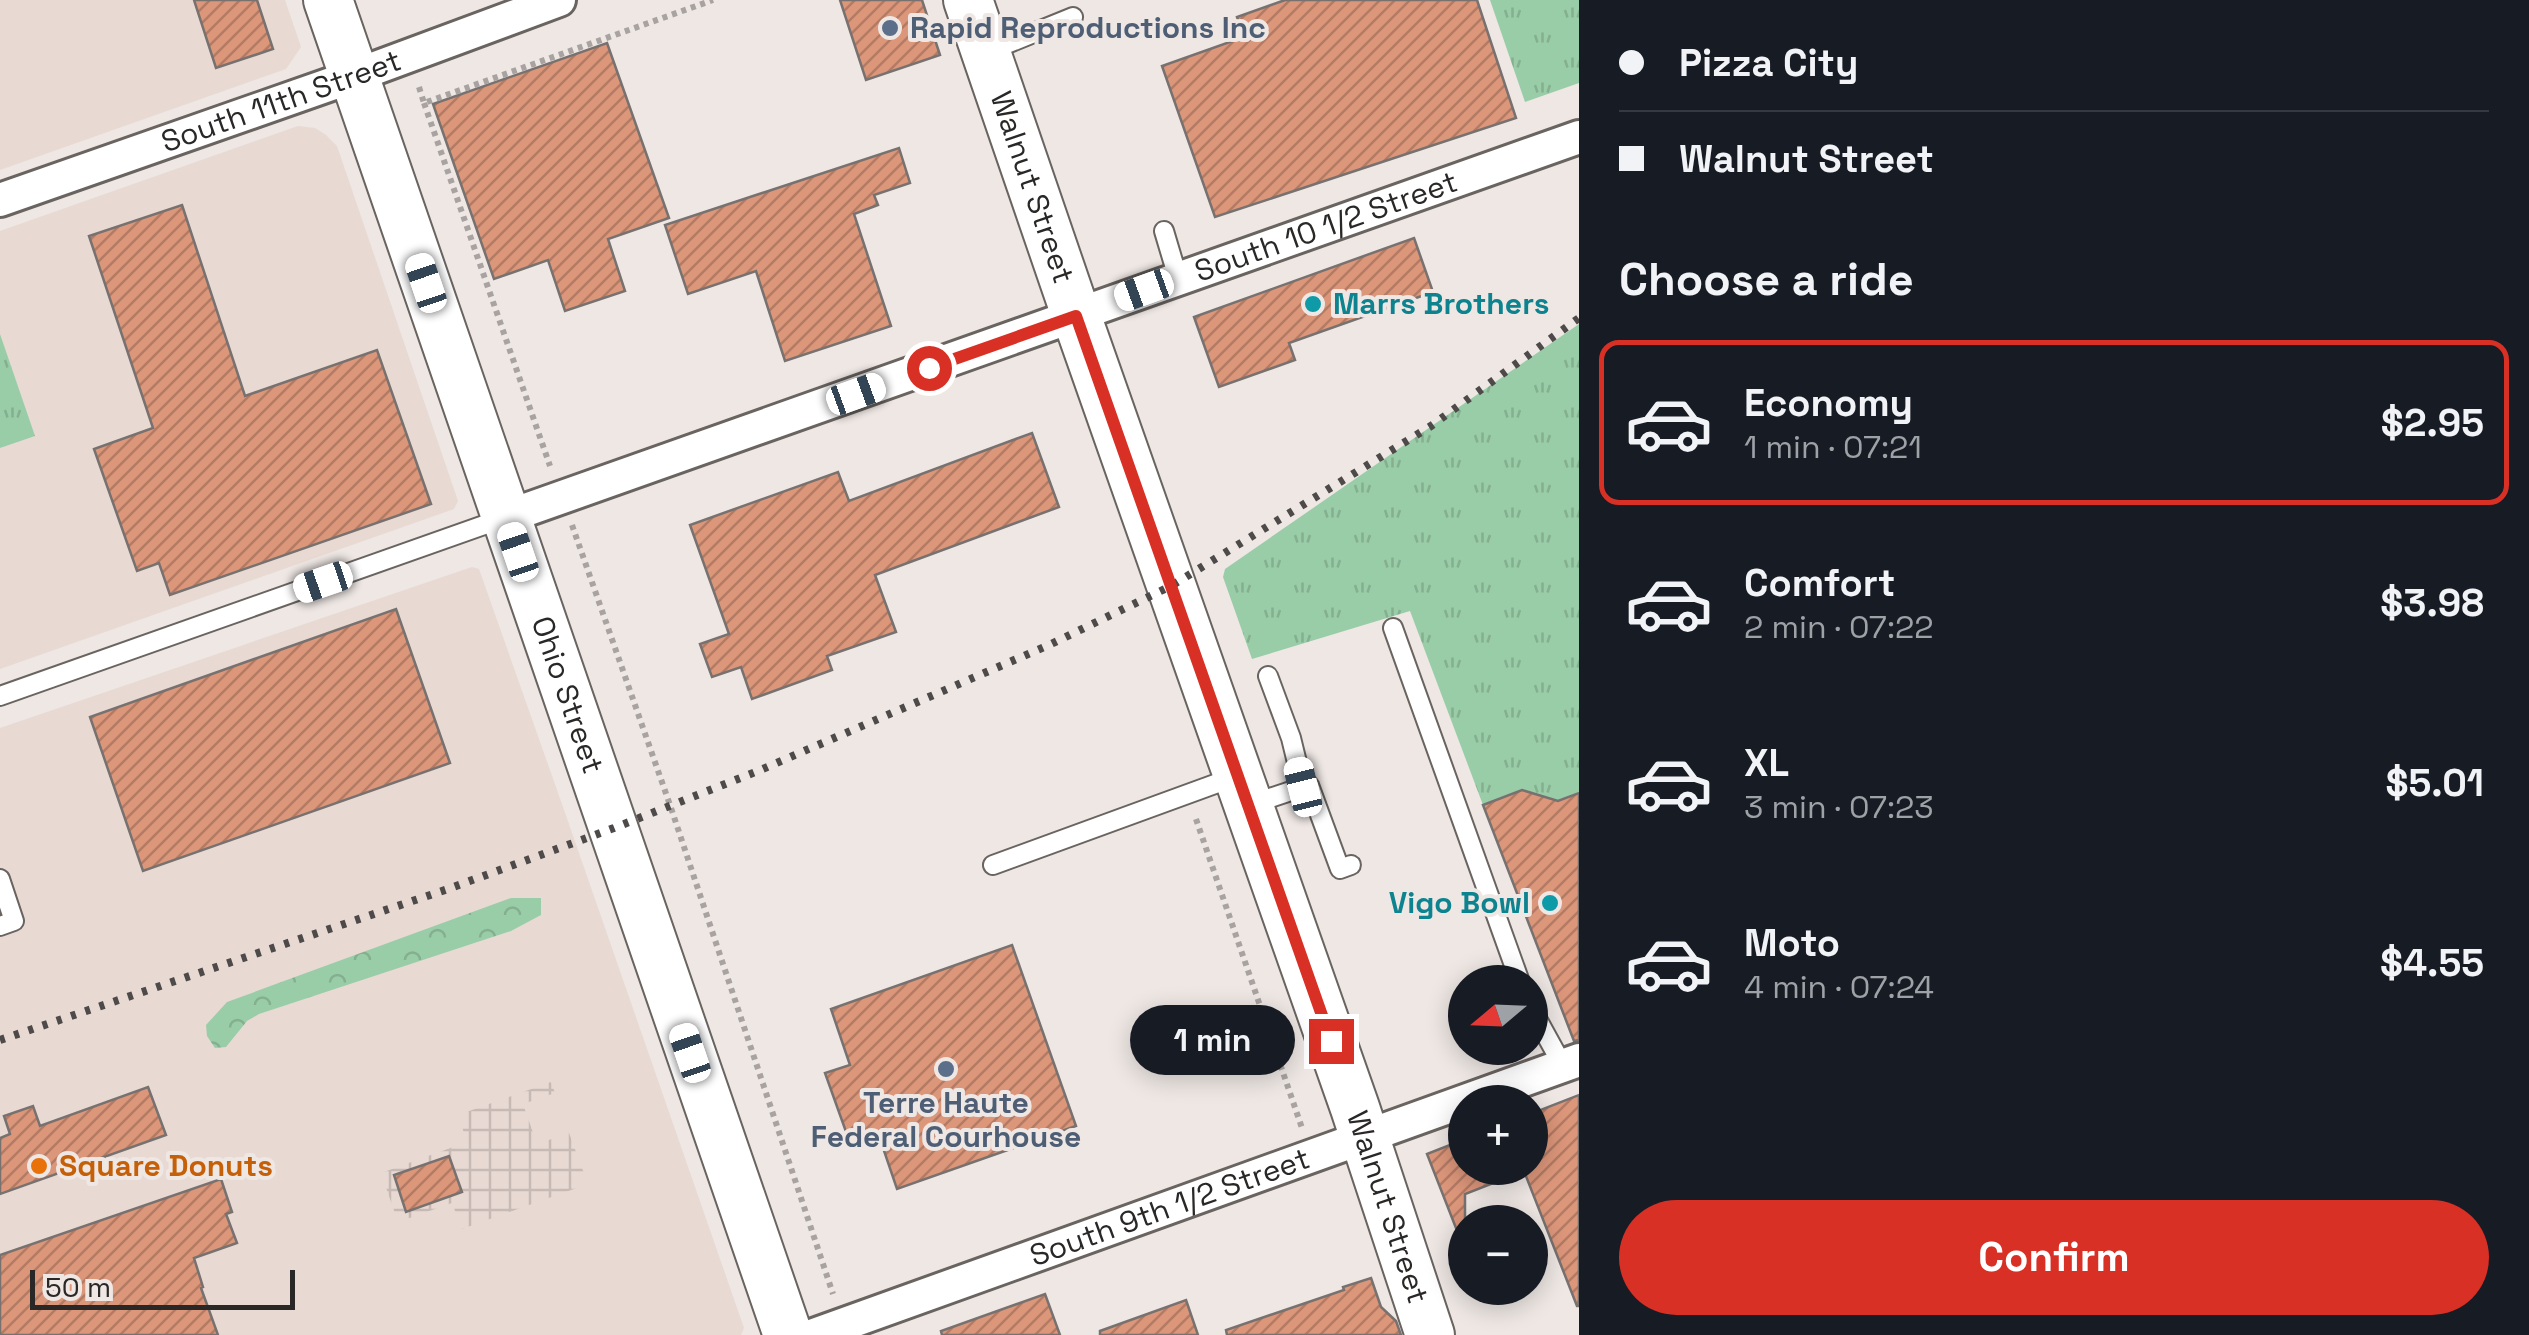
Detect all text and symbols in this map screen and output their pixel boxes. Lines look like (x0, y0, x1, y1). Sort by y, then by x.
place label: Rapid Reproductions Inc (910, 8, 1266, 47)
marker: Rapid Reproductions Inc (879, 17, 901, 39)
text: Pizza City (1679, 39, 1858, 87)
street label: South 11th Street (156, 40, 406, 161)
street label: Walnut Street (982, 86, 1084, 288)
text: Walnut Street (1679, 135, 1934, 183)
street label: South 10 1/2 Street (1189, 162, 1462, 291)
car (402, 250, 450, 316)
text: Choose a ride (1619, 251, 1914, 308)
car (1111, 266, 1177, 314)
place label: Marrs Brothers (1333, 284, 1549, 323)
marker: Marrs Brothers (1302, 293, 1324, 315)
route start (907, 346, 952, 391)
car (823, 370, 889, 418)
icon: car (1624, 378, 1714, 468)
text: Economy (1744, 379, 1913, 427)
text: $2.95 (2381, 399, 2484, 447)
text: 1 min · 07:21 (1744, 427, 1922, 467)
car (494, 519, 542, 585)
car (290, 558, 356, 606)
icon: car (1624, 558, 1714, 648)
text: Comfort (1744, 559, 1895, 607)
text: $3.98 (2380, 579, 2484, 627)
text: 2 min · 07:22 (1744, 607, 1934, 647)
street label: Ohio Street (523, 611, 613, 779)
icon: car (1624, 738, 1714, 828)
text: XL (1744, 739, 1789, 787)
car (1281, 754, 1325, 820)
text: $5.01 (2386, 759, 2484, 807)
text: 3 min · 07:23 (1744, 787, 1934, 827)
place label: Vigo Bowl (1389, 883, 1530, 922)
marker: Vigo Bowl (1539, 892, 1561, 914)
icon: car (1624, 918, 1714, 1008)
text: Moto (1744, 919, 1840, 967)
text: $4.55 (2380, 939, 2484, 987)
north arrow (1448, 965, 1548, 1065)
map controls (1448, 965, 1548, 1305)
text: 4 min · 07:24 (1744, 967, 1934, 1007)
callout: 1 min (1131, 1006, 1296, 1076)
route end (1309, 1019, 1354, 1064)
car (666, 1020, 714, 1086)
text: 1 min (1173, 1020, 1252, 1060)
marker: Terre Haute Federal Courhouse (935, 1058, 957, 1080)
place label: Terre Haute Federal Courhouse (811, 1083, 1081, 1156)
button: + (1448, 1085, 1548, 1185)
street label: Walnut Street (1338, 1106, 1438, 1308)
street label: South 9th 1/2 Street (1024, 1138, 1315, 1275)
place label: Square Donuts (59, 1146, 273, 1185)
marker: Square Donuts (28, 1155, 50, 1177)
button: Confirm (1619, 1200, 2489, 1315)
button: − (1448, 1205, 1548, 1305)
scale bar (30, 1265, 295, 1310)
text: 50 m (45, 1269, 111, 1305)

